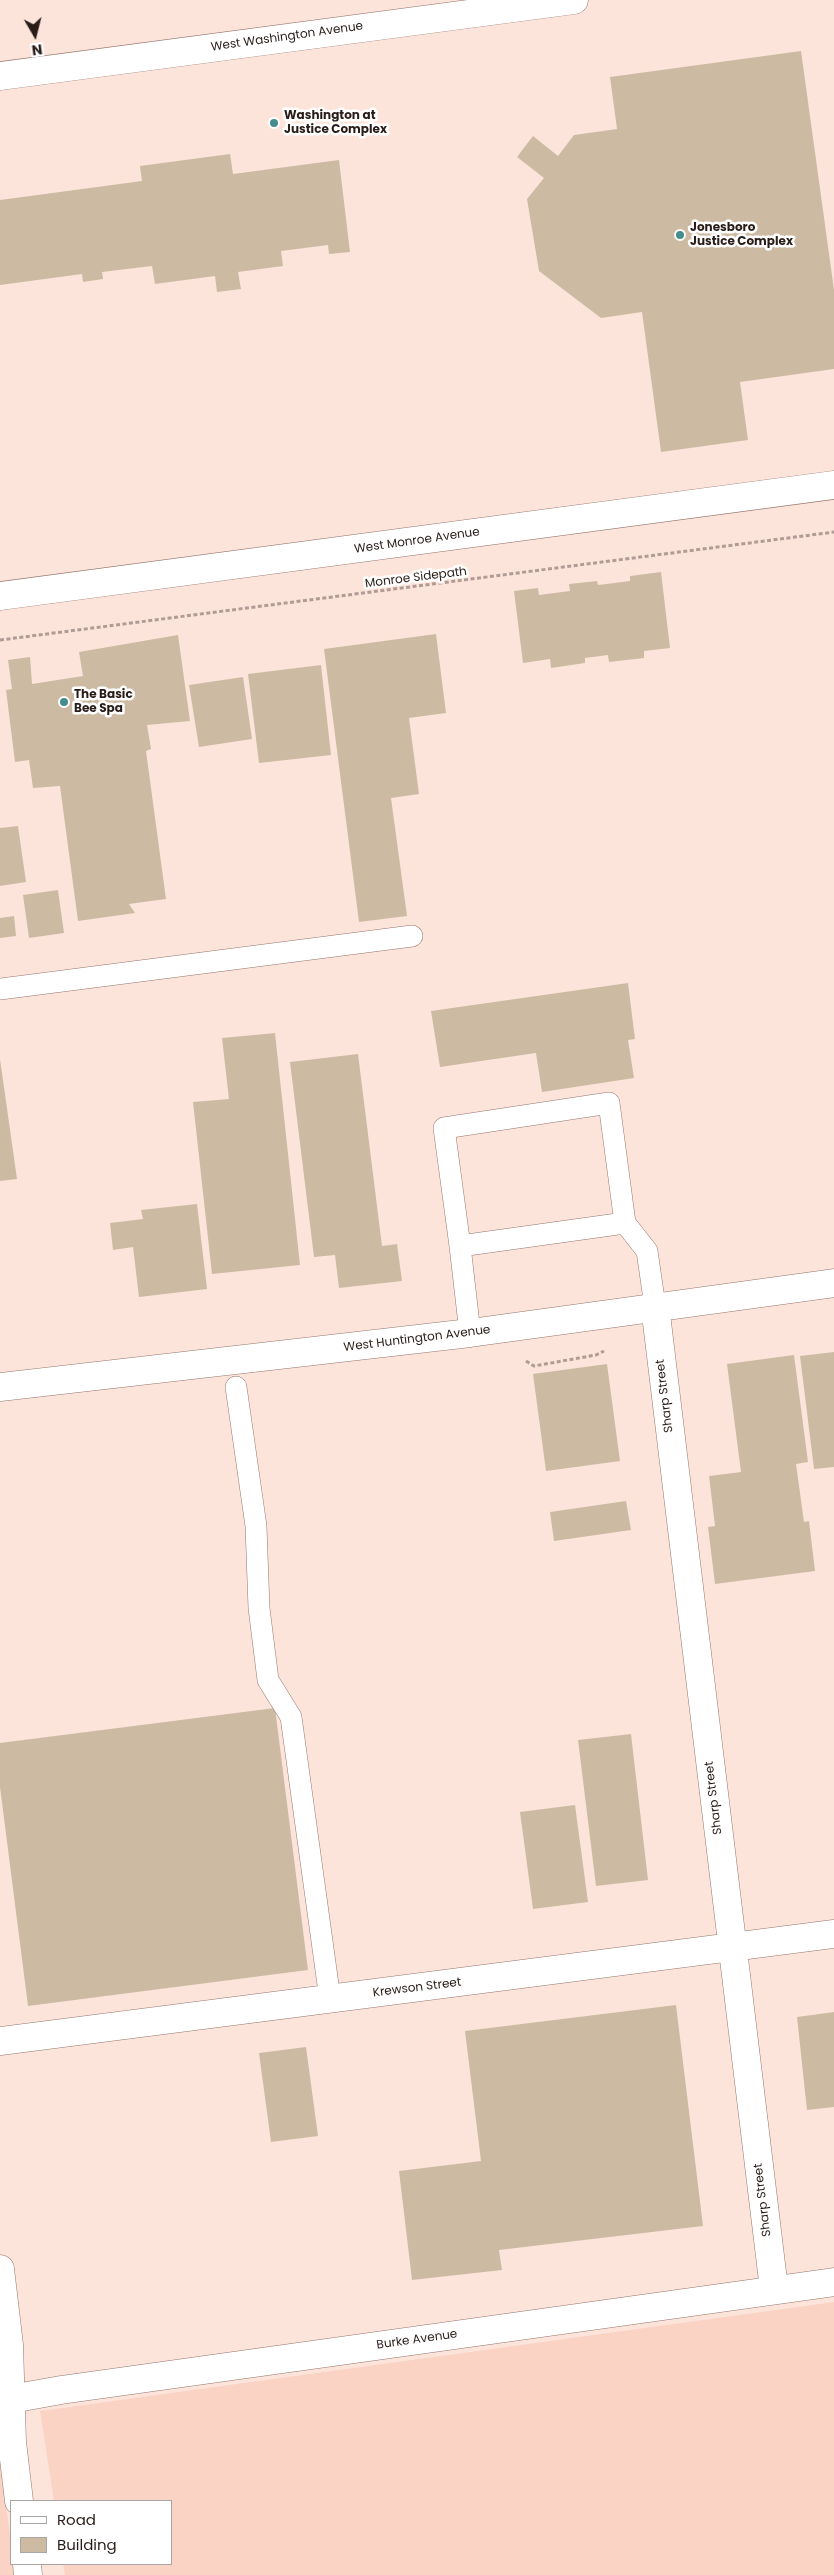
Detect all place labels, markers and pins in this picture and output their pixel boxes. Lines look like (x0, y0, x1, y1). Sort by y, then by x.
place label: Washington at Justice Complex (284, 109, 387, 137)
marker: Washington at Justice Complex (268, 117, 280, 129)
place label: Jonesboro Justice Complex (690, 221, 793, 249)
marker: Jonesboro Justice Complex (674, 229, 686, 241)
place label: The Basic Bee Spa (74, 688, 133, 716)
marker: The Basic Bee Spa (58, 696, 70, 708)

